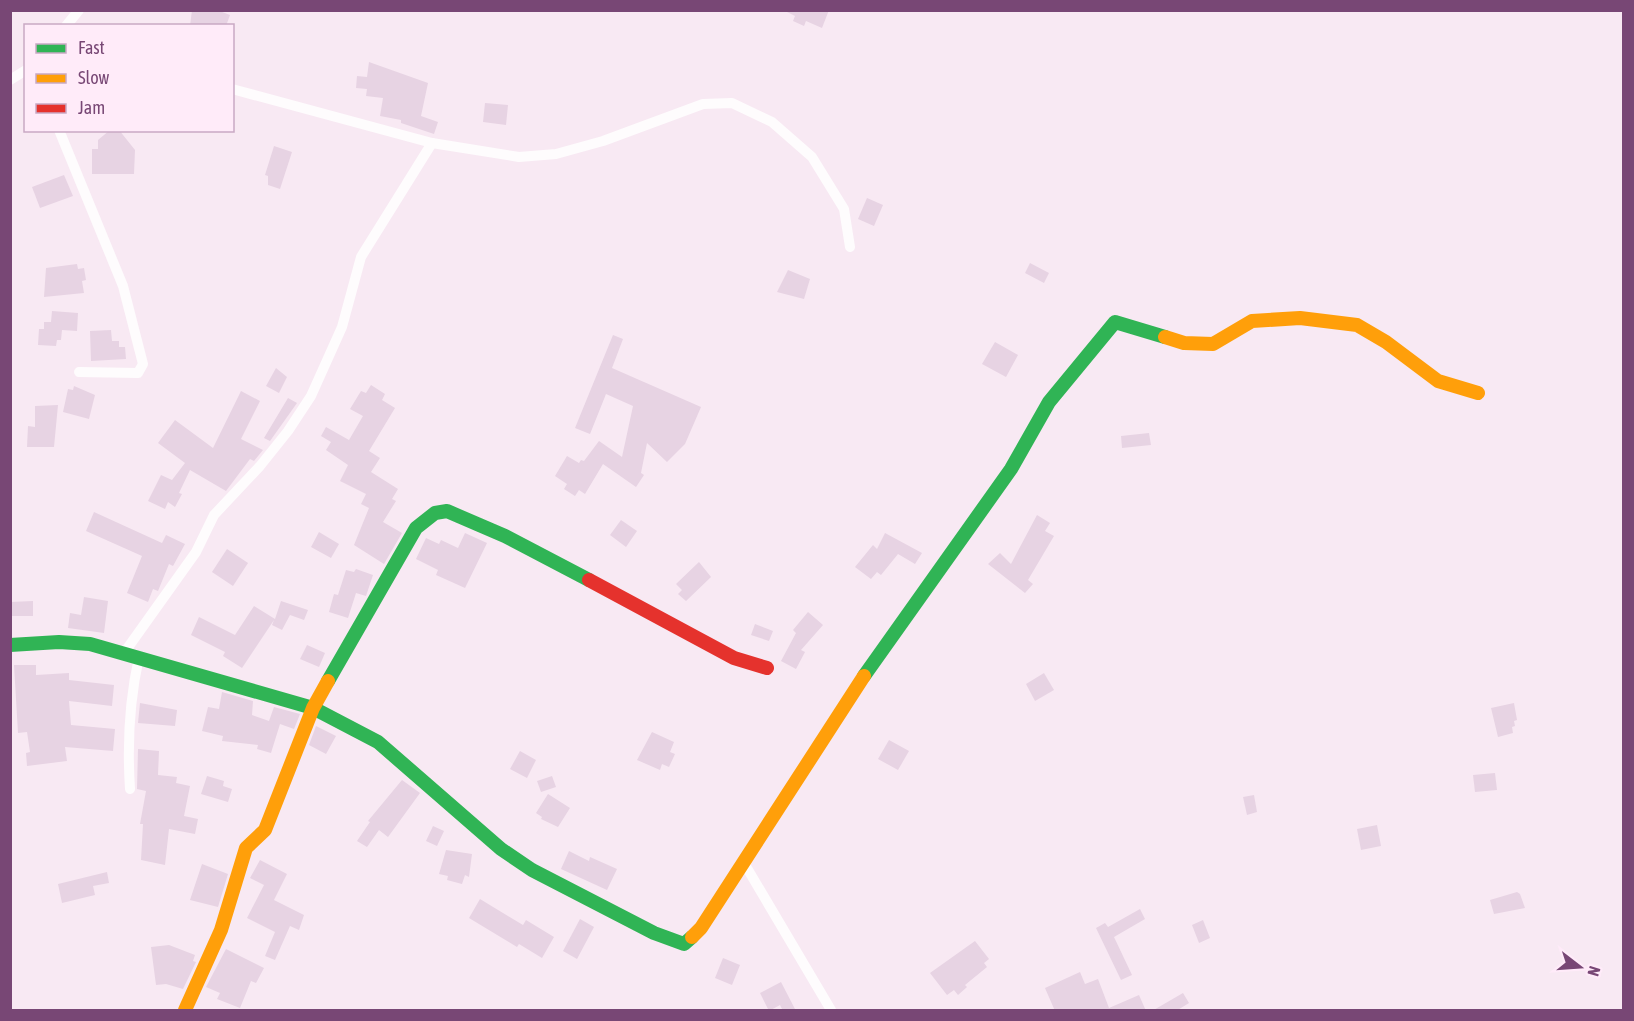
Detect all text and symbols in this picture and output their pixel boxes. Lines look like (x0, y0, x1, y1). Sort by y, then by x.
legend (24, 24, 234, 132)
text: Fast (78, 37, 105, 58)
text: Slow (78, 67, 109, 88)
text: Jam (78, 97, 105, 118)
north arrow (1550, 937, 1610, 997)
text: N (1584, 964, 1604, 979)

